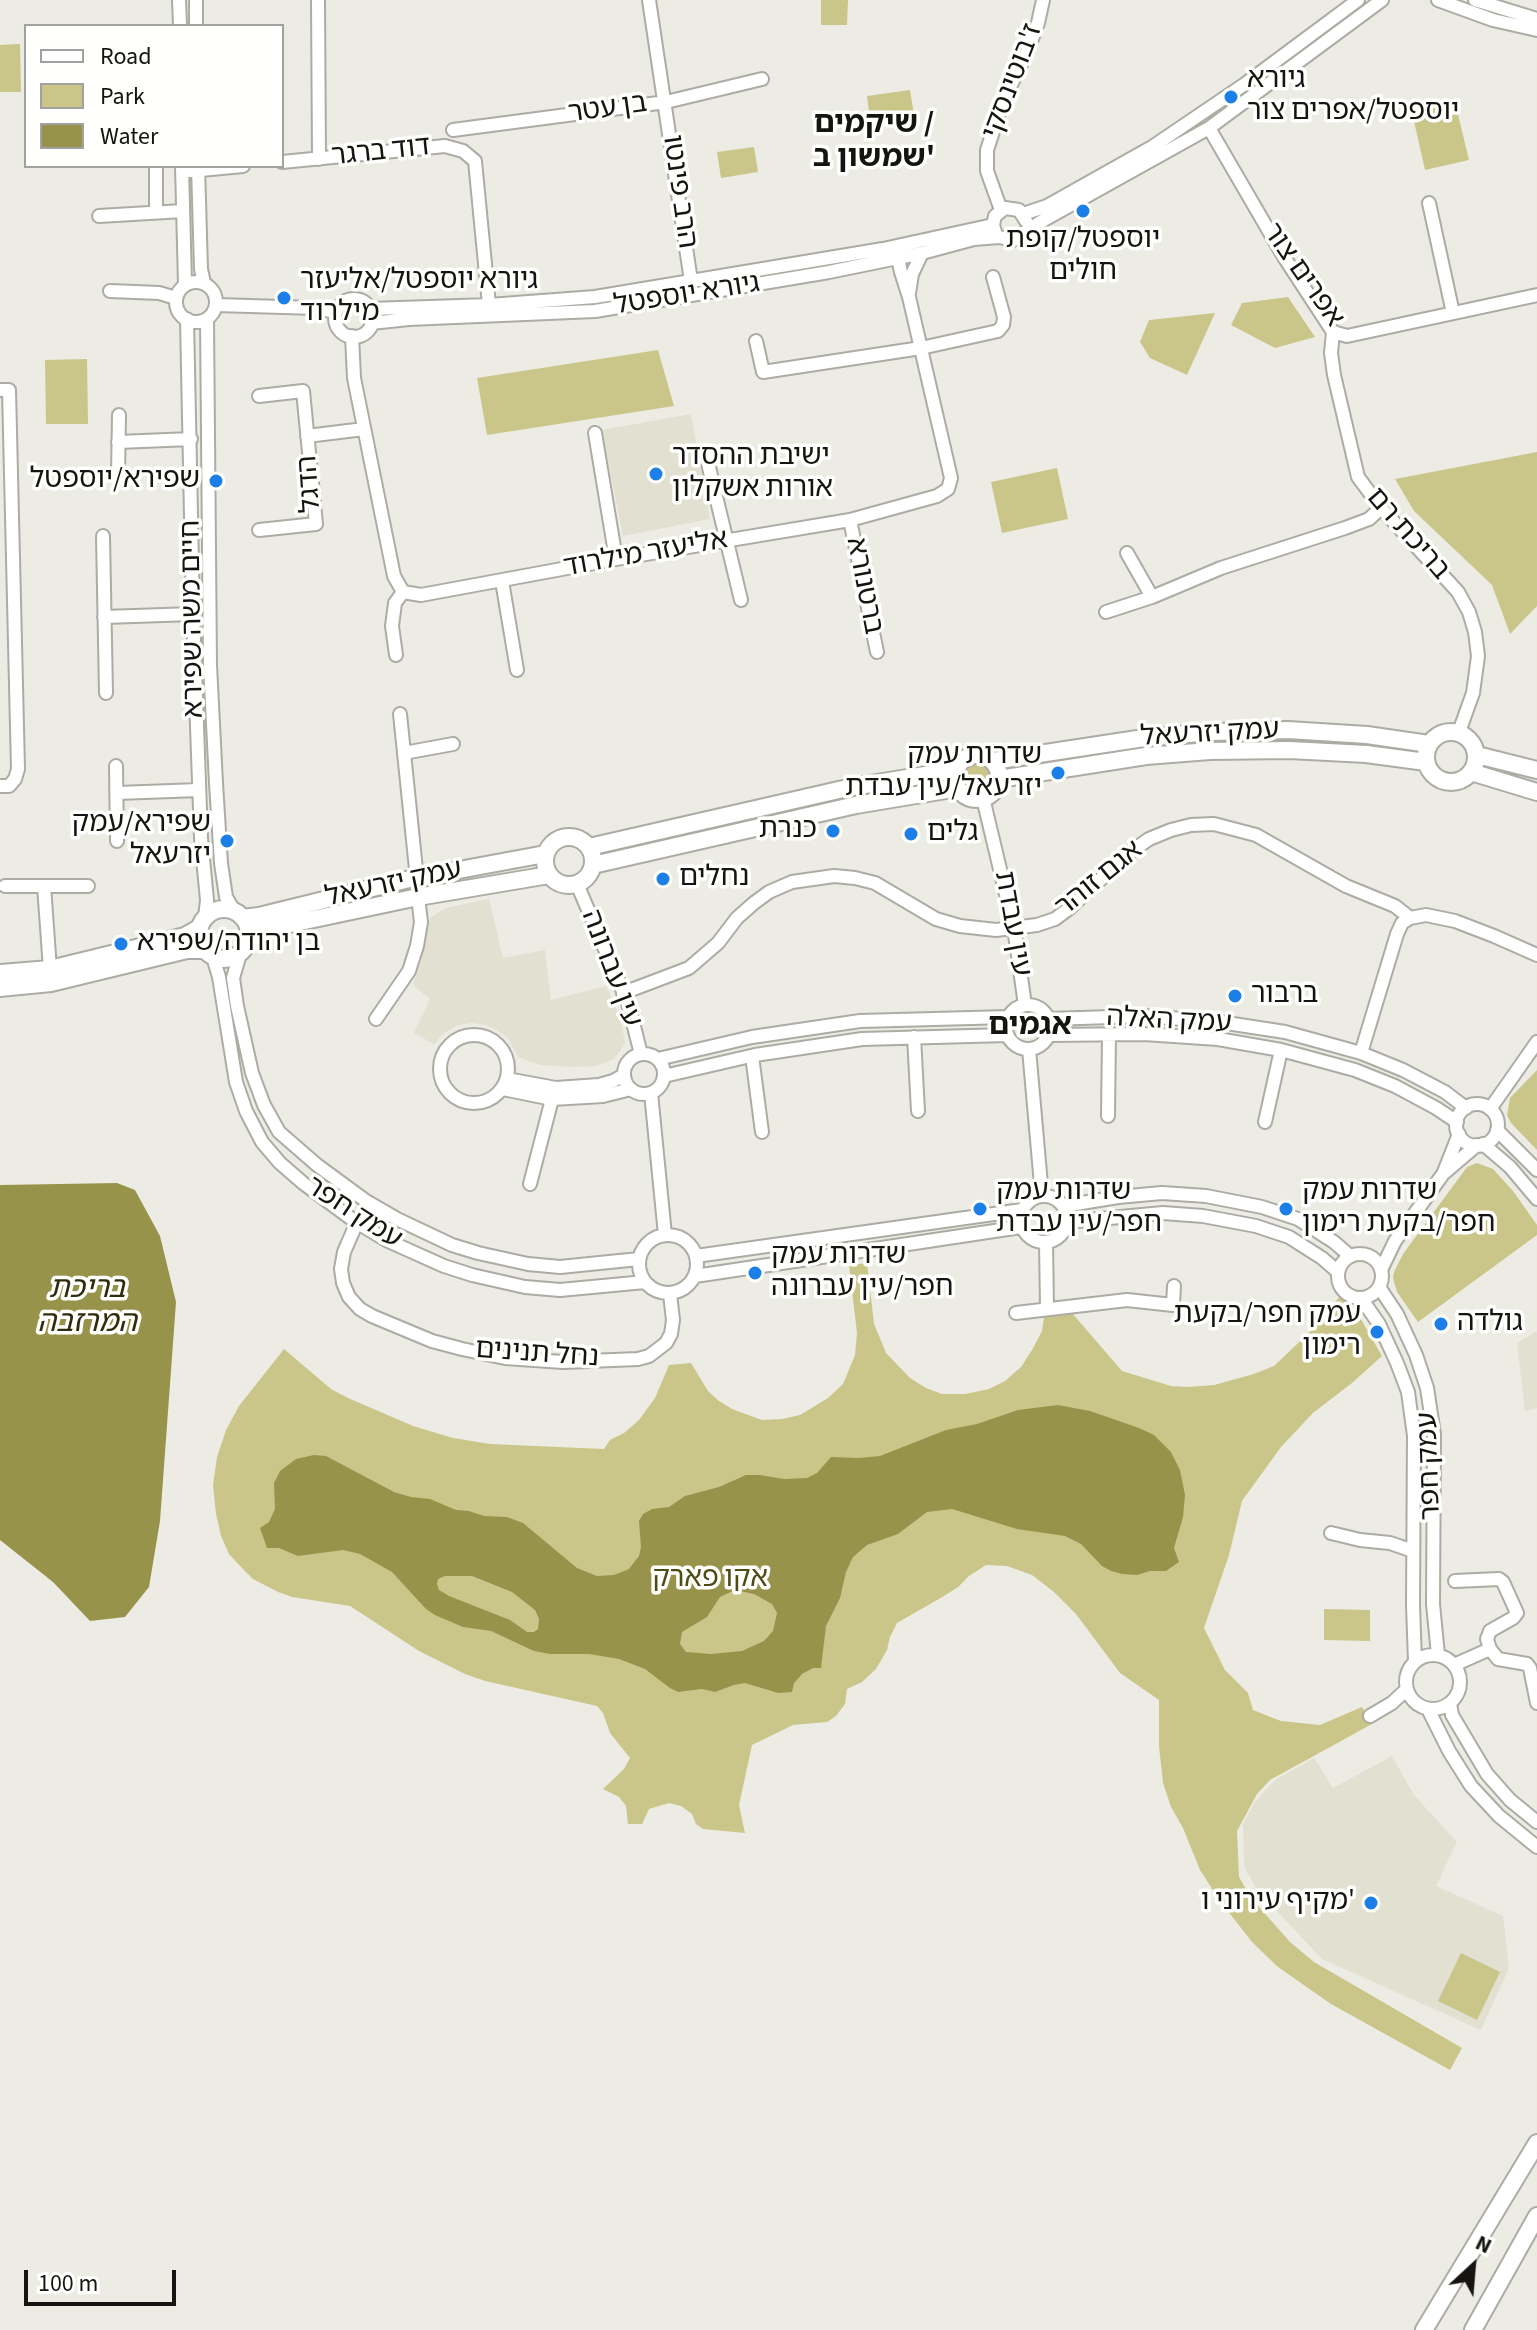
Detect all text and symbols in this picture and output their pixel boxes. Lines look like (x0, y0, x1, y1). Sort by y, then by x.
street label: ז'בוטינסקי (977, 20, 1051, 144)
legend (24, 24, 284, 168)
text: Road (100, 39, 152, 74)
place label: גיורא יוספטל/אפרים צור (1247, 64, 1459, 130)
text: Park (100, 79, 145, 114)
street label: בן עטר (566, 88, 650, 132)
marker: גיורא יוספטל/אפרים צור (1222, 88, 1240, 106)
district label: שיקמים / שמשון ב' (813, 107, 935, 178)
text: Water (100, 119, 158, 154)
street label: דוד ברגר (330, 131, 432, 175)
street label: הרב פינטו (653, 133, 703, 251)
marker: יוספטל/קופת חולים (1074, 202, 1092, 220)
street label: אפרים צור (1254, 218, 1350, 334)
place label: יוספטל/קופת חולים (1006, 224, 1160, 290)
place label: גיורא יוספטל/אליעזר מילרוד (300, 265, 538, 331)
street label: גיורא יוספטל (612, 268, 762, 324)
marker: גיורא יוספטל/אליעזר מילרוד (275, 289, 293, 307)
place label: ישיבת ההסדר אורות אשקלון (672, 441, 833, 507)
street label: הדגל (292, 454, 330, 514)
place label: שפירא/יוספטל (30, 464, 200, 498)
marker: ישיבת ההסדר אורות אשקלון (647, 465, 665, 483)
marker: שפירא/יוספטל (207, 472, 225, 490)
street label: בריכת רם (1358, 482, 1456, 588)
street label: חיים משה שפירא (175, 520, 213, 718)
street label: אליעזר מילרוד (561, 524, 731, 586)
street label: ברטנורא (837, 535, 889, 637)
street label: עמק יזרעאל (1140, 715, 1280, 755)
place label: שדרות עמק יזרעאל/עין עבדת (845, 740, 1042, 806)
marker: שדרות עמק יזרעאל/עין עבדת (1049, 764, 1067, 782)
place label: שפירא/עמק יזרעאל (71, 808, 211, 874)
place label: כנרת (759, 814, 817, 848)
place label: גלים (927, 817, 978, 851)
marker: כנרת (824, 822, 842, 840)
marker: גלים (902, 825, 920, 843)
marker: שפירא/עמק יזרעאל (218, 832, 236, 850)
street label: אגם זוהר (1049, 835, 1151, 925)
street label: עמק יזרעאל (322, 854, 466, 916)
place label: נחלים (679, 862, 749, 896)
street label: עין עבדת (985, 869, 1037, 979)
marker: נחלים (654, 870, 672, 888)
street label: עין עברונה (572, 906, 648, 1032)
place label: בן יהודה/שפירא (137, 927, 321, 961)
marker: בן יהודה/שפירא (112, 935, 130, 953)
place label: ברבור (1251, 979, 1319, 1013)
marker: ברבור (1226, 987, 1244, 1005)
street label: עמק האלה (1105, 1002, 1233, 1042)
district label: אגמים (988, 1009, 1072, 1045)
street label: עמק חפר (298, 1170, 408, 1258)
place label: שדרות עמק חפר/עין עבדת (996, 1176, 1162, 1242)
place label: שדרות עמק חפר/בקעת רימון (1302, 1176, 1496, 1242)
marker: שדרות עמק חפר/עין עבדת (971, 1200, 989, 1218)
marker: שדרות עמק חפר/בקעת רימון (1277, 1200, 1295, 1218)
place label: שדרות עמק חפר/עין עברונה (771, 1240, 954, 1306)
marker: שדרות עמק חפר/עין עברונה (746, 1264, 764, 1282)
water label: בריכת המרזבה (37, 1272, 137, 1342)
place label: עמק חפר/בקעת רימון (1174, 1299, 1361, 1365)
place label: גולדה (1457, 1307, 1523, 1341)
marker: גולדה (1432, 1315, 1450, 1333)
marker: עמק חפר/בקעת רימון (1368, 1323, 1386, 1341)
street label: נחל תנינים (474, 1334, 600, 1376)
street label: עמק חפר (1412, 1411, 1450, 1521)
park label: אקו פארק (652, 1563, 768, 1597)
place label: מקיף עירוני ו' (1201, 1886, 1355, 1920)
marker: מקיף עירוני ו' (1362, 1894, 1380, 1912)
north arrow (1433, 2226, 1513, 2306)
text: N (1470, 2227, 1497, 2262)
scale bar (28, 2254, 180, 2304)
text: 100 m (38, 2266, 98, 2301)

